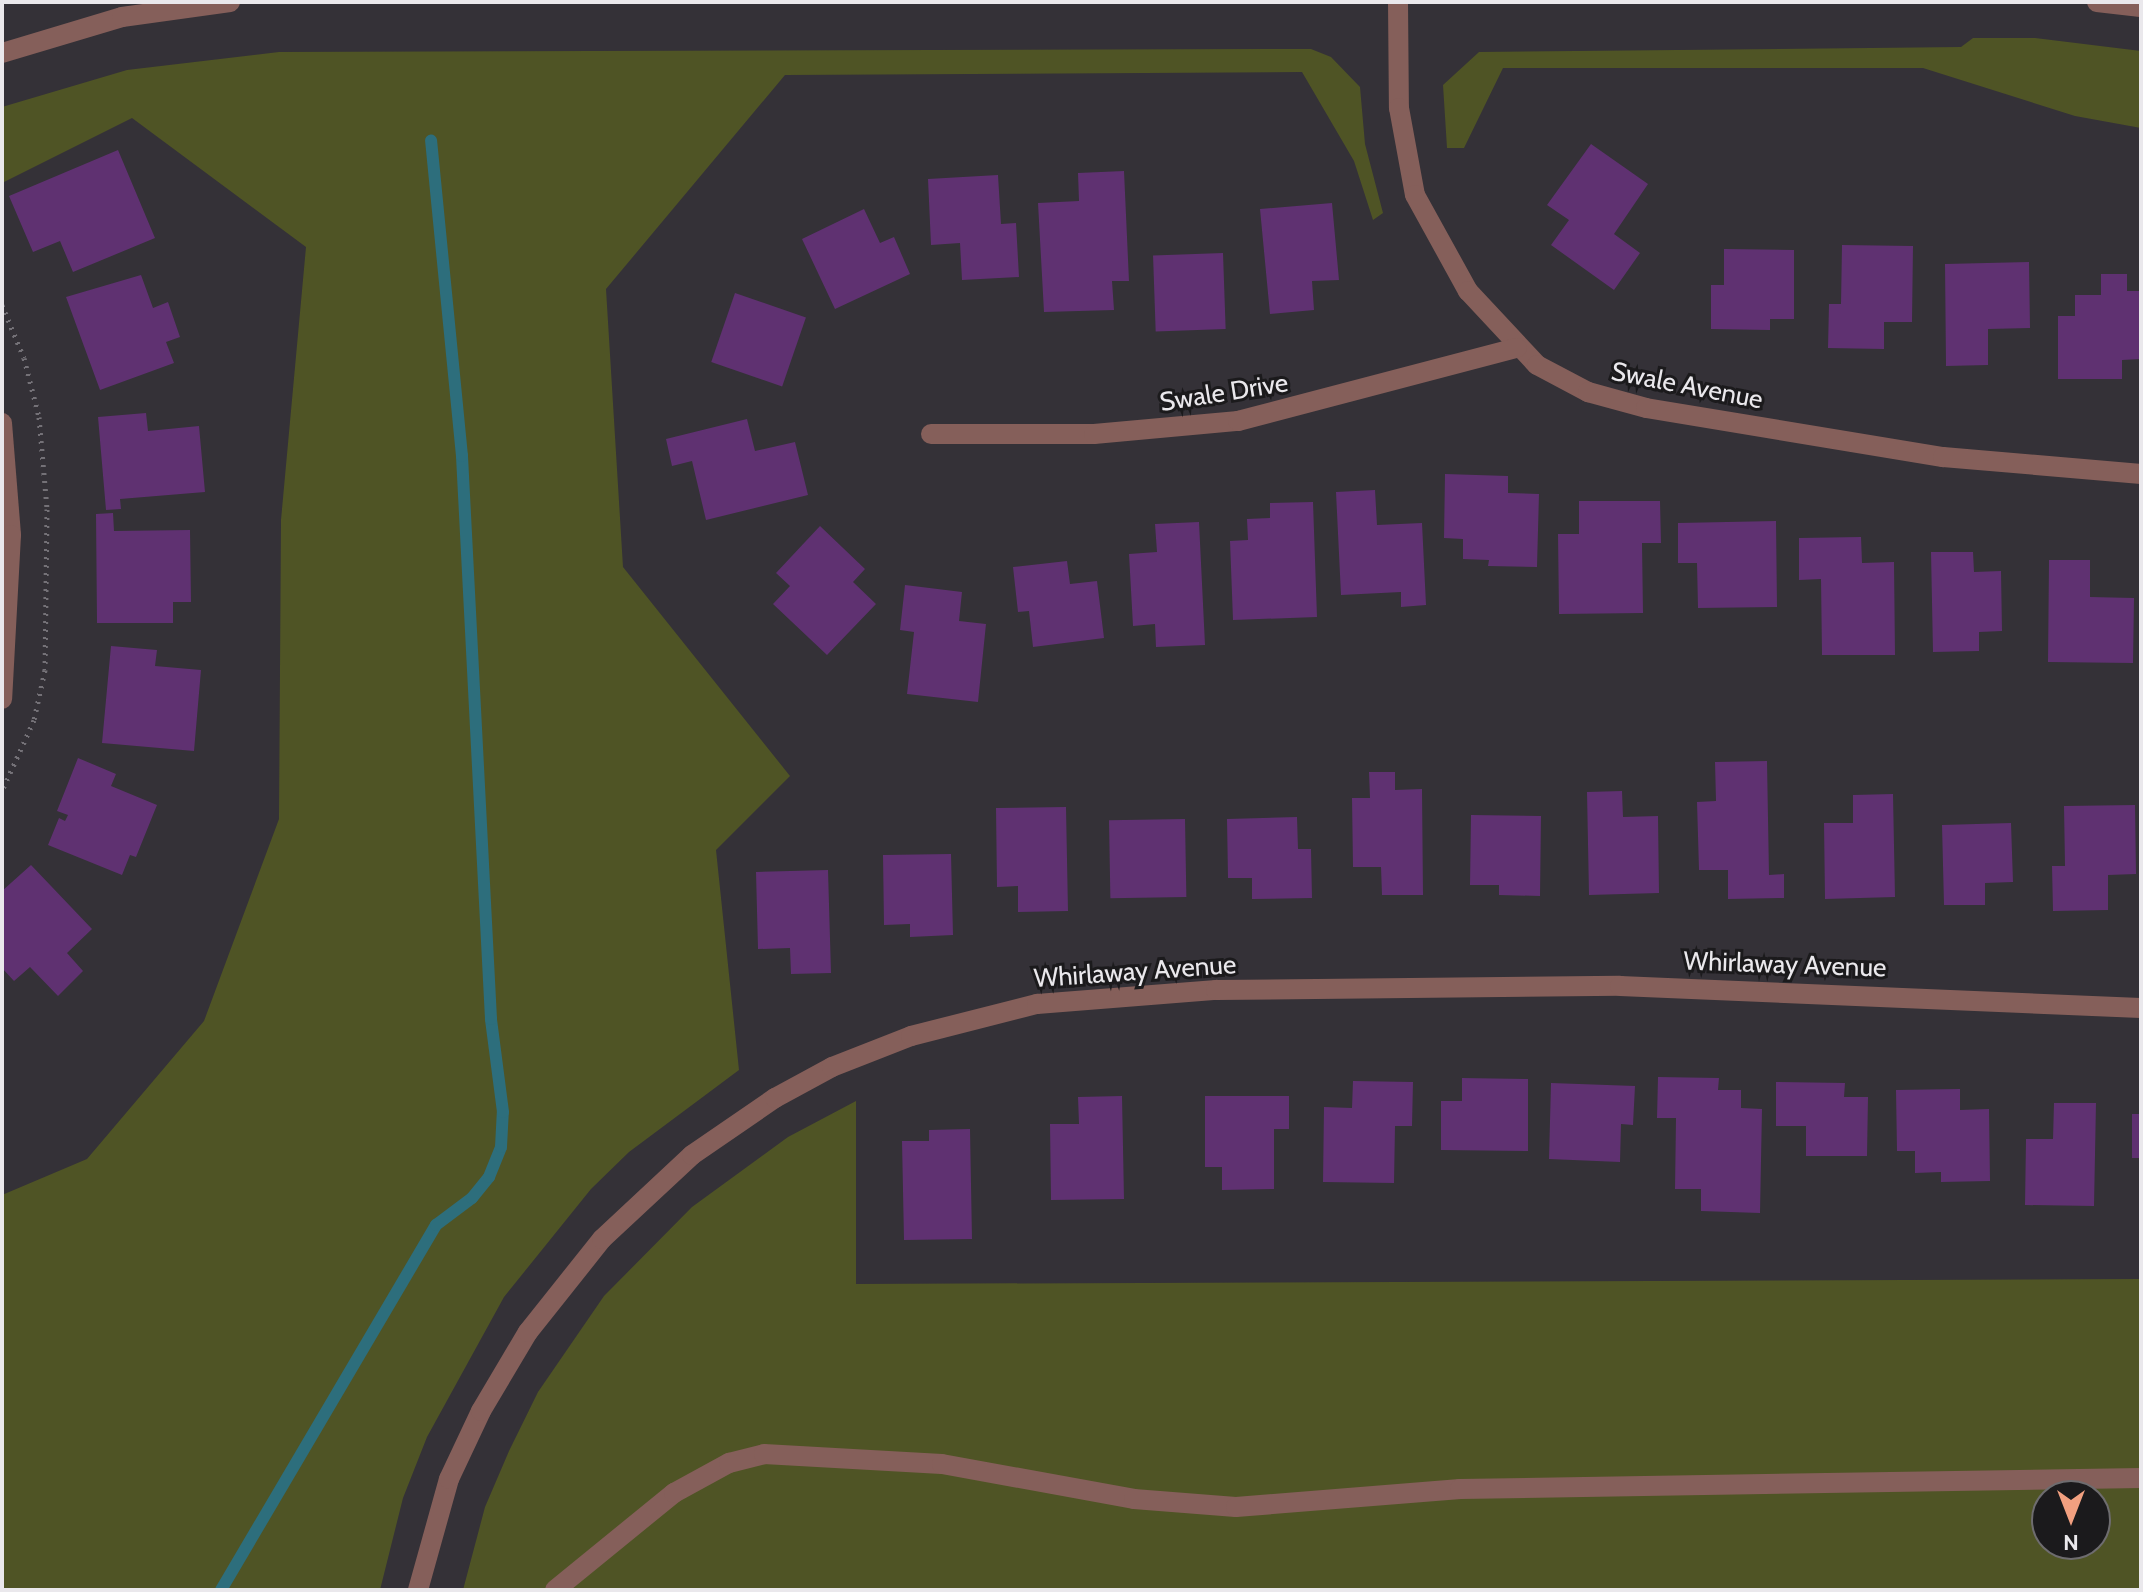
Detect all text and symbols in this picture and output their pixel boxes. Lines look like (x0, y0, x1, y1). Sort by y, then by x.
street label: Swale Avenue (1609, 356, 1765, 416)
street label: Swale Drive (1158, 367, 1290, 419)
street label: Whirlaway Avenue (1683, 946, 1887, 984)
street label: Whirlaway Avenue (1033, 949, 1237, 995)
north arrow (2031, 1480, 2111, 1560)
text: N (2063, 1529, 2079, 1556)

